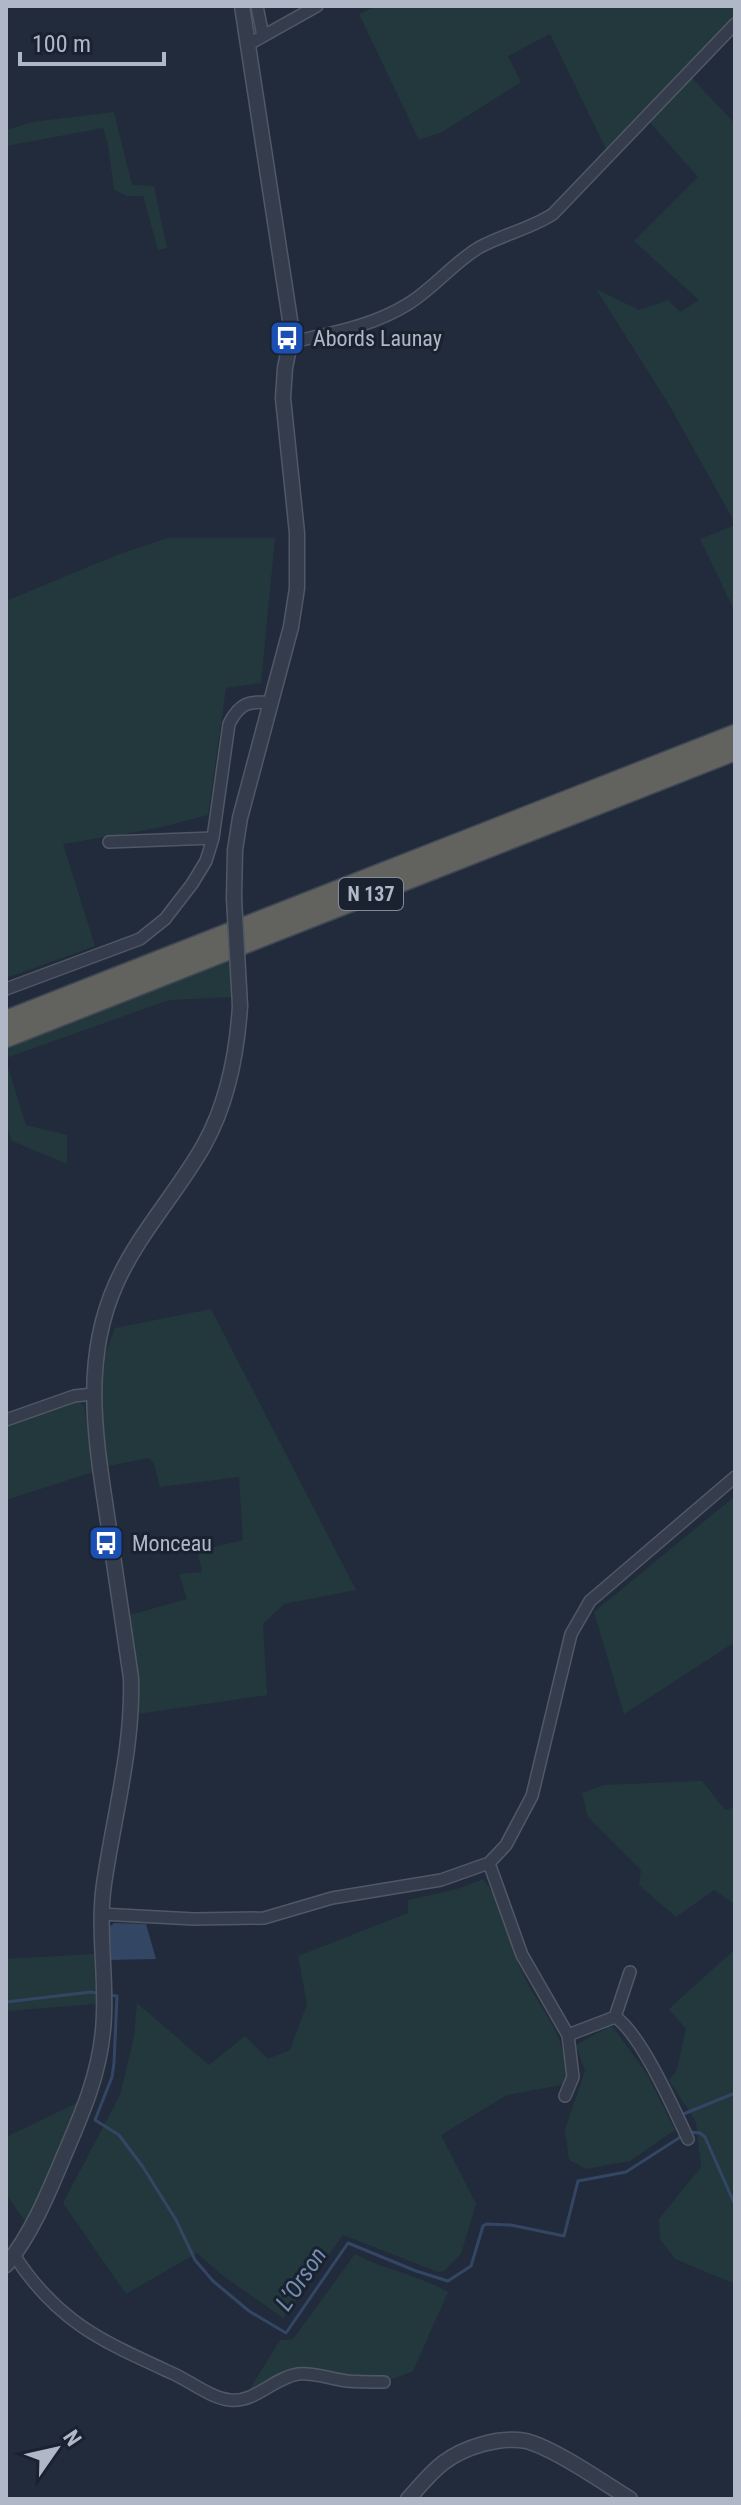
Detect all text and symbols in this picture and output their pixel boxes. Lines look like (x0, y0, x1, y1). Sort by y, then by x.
scale bar (20, 16, 164, 66)
text: 100 m (32, 30, 91, 58)
bus stop icon: Abords Launay (268, 319, 306, 357)
place label: Abords Launay (313, 326, 442, 351)
road number: N 137 (339, 878, 403, 910)
bus stop icon: Monceau (87, 1524, 125, 1562)
place label: Monceau (132, 1531, 212, 1556)
water label: L’Orson (270, 2242, 332, 2316)
north arrow (16, 2409, 96, 2489)
text: N (58, 2426, 86, 2451)

